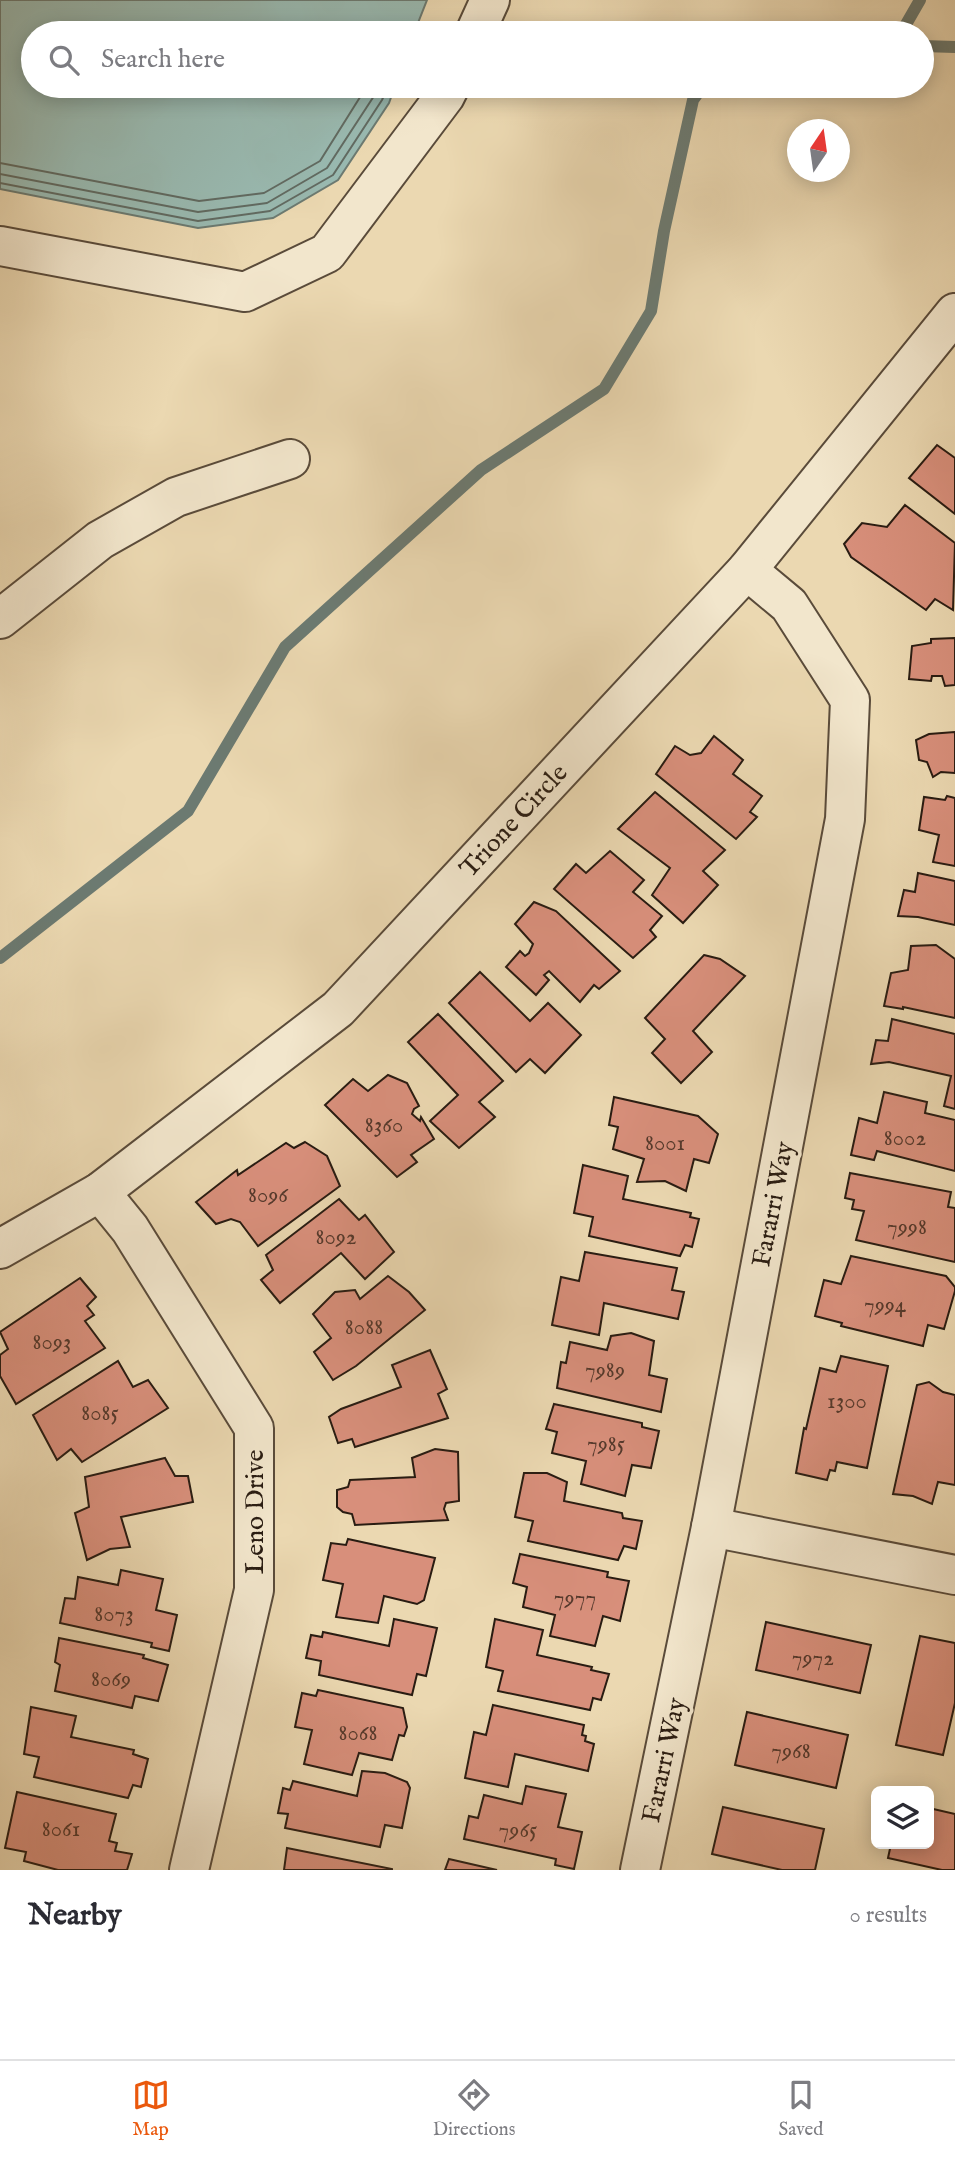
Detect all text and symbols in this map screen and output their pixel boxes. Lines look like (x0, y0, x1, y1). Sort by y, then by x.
search box (21, 21, 934, 98)
icon: search (45, 41, 83, 79)
text: Search here (101, 43, 225, 76)
north arrow (787, 119, 850, 182)
street label: Trione Circle (453, 757, 575, 885)
house number: 8360 (365, 1111, 403, 1140)
house number: 8002 (884, 1124, 926, 1153)
house number: 8001 (645, 1129, 685, 1158)
street label: Fararri Way (745, 1139, 802, 1270)
house number: 8096 (248, 1181, 289, 1210)
house number: 7998 (887, 1213, 927, 1242)
house number: 8092 (315, 1223, 357, 1252)
house number: 7994 (864, 1291, 907, 1320)
house number: 8088 (345, 1313, 383, 1342)
house number: 8093 (33, 1328, 71, 1357)
house number: 7989 (585, 1356, 625, 1385)
house number: 1300 (827, 1387, 867, 1416)
house number: 8085 (81, 1399, 119, 1428)
house number: 7985 (587, 1430, 625, 1459)
street label: Leno Drive (239, 1450, 272, 1574)
house number: 7977 (554, 1584, 596, 1613)
house number: 8073 (94, 1600, 134, 1629)
house number: 7972 (792, 1644, 834, 1673)
house number: 8069 (91, 1665, 131, 1694)
street label: Fararri Way (635, 1695, 694, 1826)
house number: 8068 (338, 1719, 378, 1748)
house number: 7968 (771, 1737, 811, 1766)
map controls (871, 1786, 934, 1849)
button: layers (871, 1786, 934, 1849)
house number: 8061 (42, 1815, 80, 1844)
house number: 7965 (499, 1816, 537, 1845)
text: Nearby (28, 1897, 121, 1935)
text: 0 results (849, 1901, 927, 1930)
tab: Map (132, 2076, 170, 2142)
tab: Directions (433, 2076, 515, 2142)
tab: Saved (778, 2076, 823, 2142)

